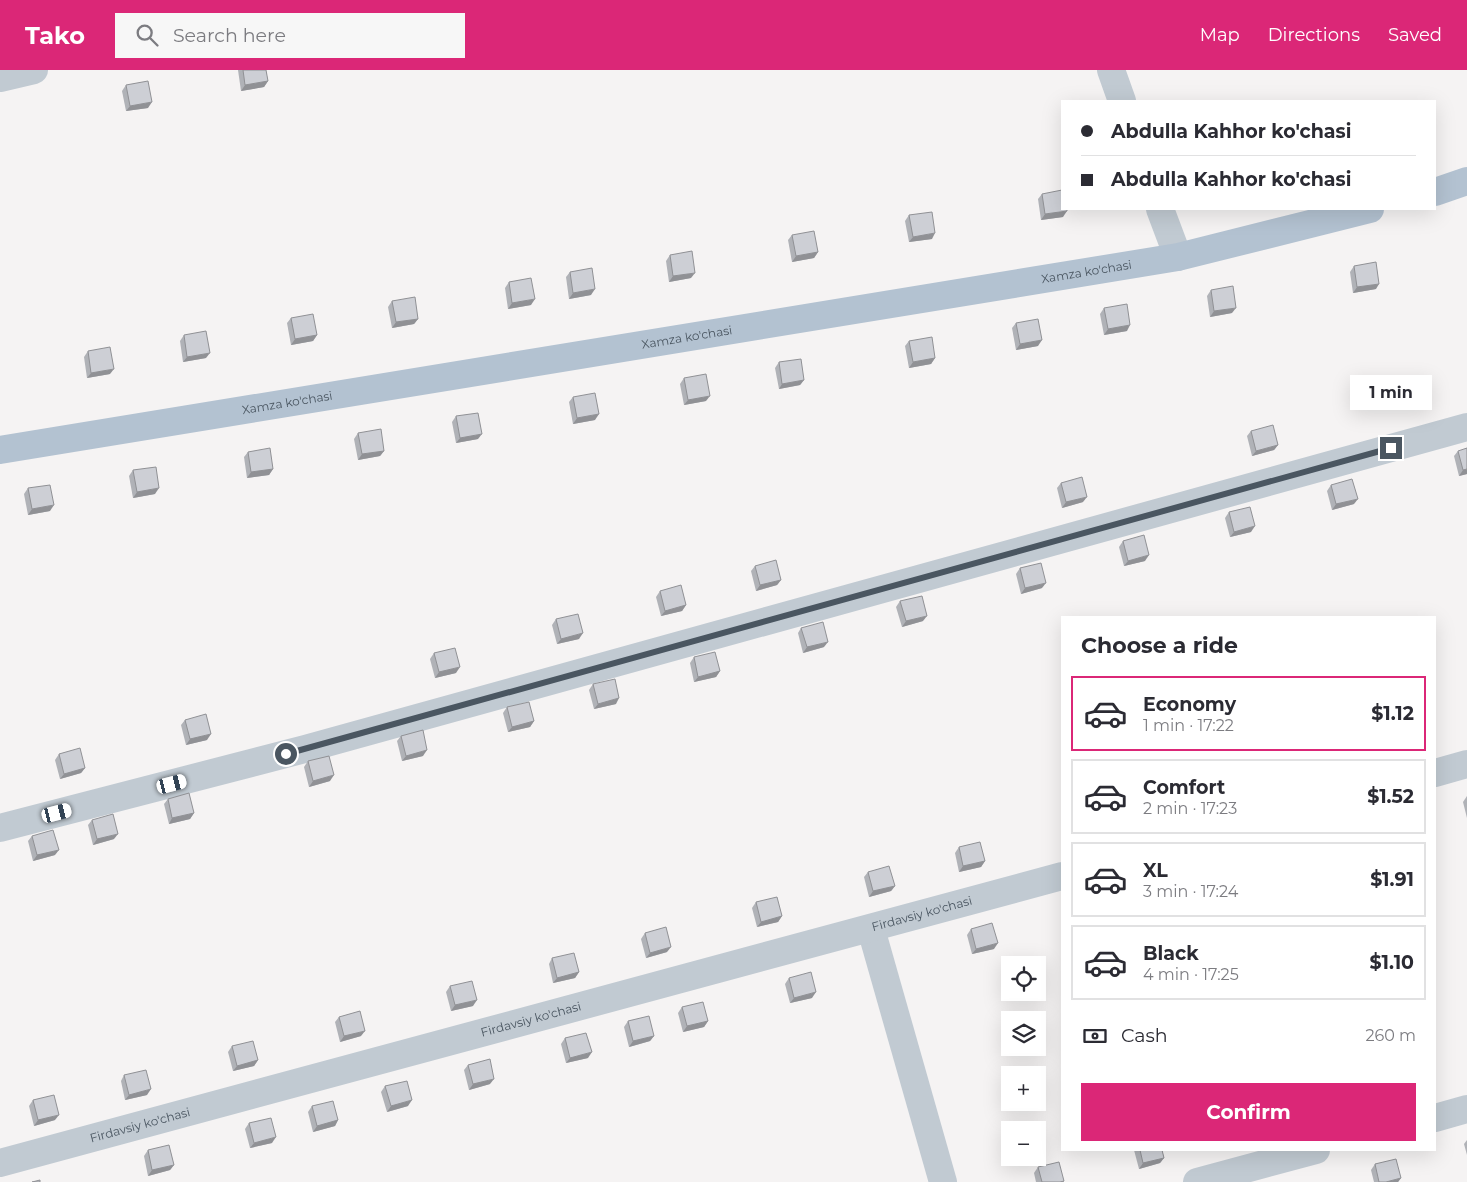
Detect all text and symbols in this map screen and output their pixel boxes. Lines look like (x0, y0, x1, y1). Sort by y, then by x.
search box (115, 13, 465, 58)
text: Tako (25, 21, 85, 50)
icon: search (133, 21, 161, 49)
text: Search here (173, 24, 286, 47)
text: Map (1200, 24, 1240, 46)
text: Directions (1268, 24, 1360, 46)
text: Saved (1388, 24, 1442, 46)
text: Abdulla Kahhor ko'chasi (1111, 120, 1351, 143)
text: Abdulla Kahhor ko'chasi (1111, 168, 1351, 191)
street label: Xamza ko'chasi (1040, 257, 1133, 286)
street label: Xamza ko'chasi (640, 322, 733, 352)
callout: 1 min (1350, 376, 1432, 410)
text: 1 min (1369, 383, 1413, 402)
street label: Xamza ko'chasi (241, 388, 333, 417)
route end (1380, 437, 1402, 459)
text: Choose a ride (1081, 632, 1238, 659)
icon: car (1083, 691, 1128, 736)
text: Economy (1143, 693, 1236, 716)
text: $1.12 (1371, 702, 1414, 725)
text: 1 min · 17:22 (1143, 716, 1234, 735)
route start (275, 743, 297, 765)
car (155, 773, 188, 795)
icon: car (1083, 774, 1128, 819)
text: Comfort (1143, 776, 1225, 799)
text: $1.52 (1367, 785, 1414, 808)
text: 2 min · 17:23 (1143, 799, 1237, 818)
car (40, 802, 73, 824)
icon: car (1083, 857, 1128, 902)
text: XL (1143, 859, 1168, 882)
text: $1.91 (1370, 868, 1414, 891)
text: 3 min · 17:24 (1143, 882, 1238, 901)
street label: Firdavsiy ko'chasi (870, 893, 974, 934)
icon: car (1083, 940, 1128, 985)
text: Black (1143, 942, 1199, 965)
text: $1.10 (1370, 951, 1414, 974)
map controls (1001, 956, 1046, 1166)
button: locate (1001, 956, 1046, 1001)
text: 4 min · 17:25 (1143, 965, 1239, 984)
street label: Firdavsiy ko'chasi (479, 998, 583, 1040)
button: layers (1001, 1011, 1046, 1056)
icon: cash (1081, 1022, 1109, 1050)
text: Cash (1121, 1024, 1168, 1047)
text: 260 m (1365, 1026, 1416, 1045)
button: + (1001, 1066, 1046, 1111)
button: Confirm (1081, 1083, 1416, 1141)
street label: Firdavsiy ko'chasi (88, 1104, 192, 1145)
button: − (1001, 1121, 1046, 1166)

